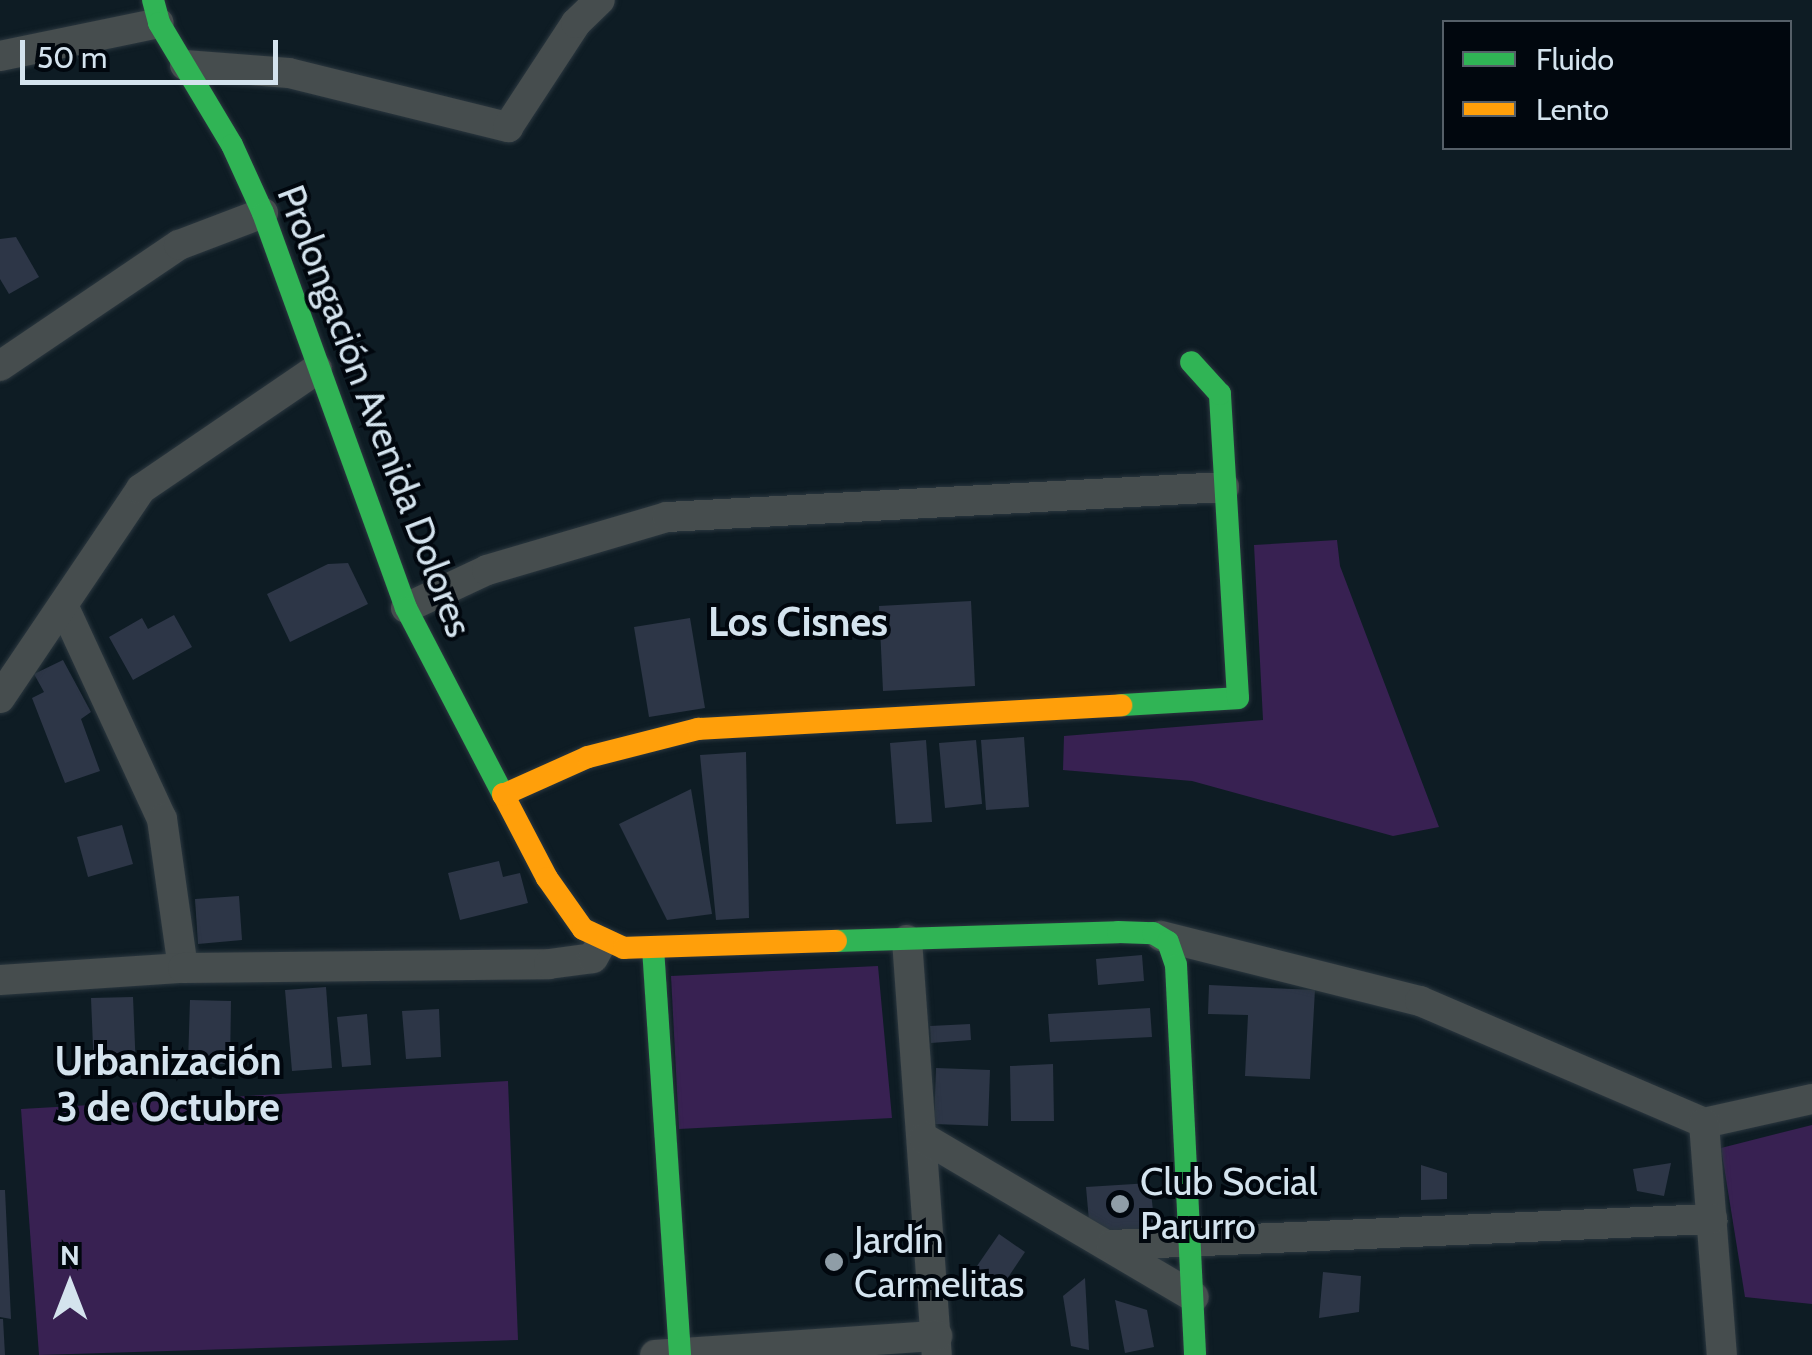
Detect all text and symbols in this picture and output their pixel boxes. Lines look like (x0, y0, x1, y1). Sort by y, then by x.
scale bar (25, 20, 282, 82)
legend (1442, 20, 1792, 150)
text: 50 m (37, 39, 107, 76)
text: Fluido (1536, 41, 1614, 78)
text: Lento (1536, 91, 1609, 128)
street label: Prolongación Avenida Dolores (268, 179, 482, 643)
district label: Los Cisnes (708, 598, 888, 646)
district label: Urbanización 3 de Octubre (54, 1037, 282, 1131)
place label: Club Social Parurro (1140, 1159, 1318, 1248)
marker: Club Social Parurro (1109, 1193, 1131, 1215)
place label: Jardín Carmelitas (854, 1217, 1024, 1306)
north arrow (20, 1235, 120, 1335)
text: N (60, 1238, 80, 1272)
marker: Jardín Carmelitas (823, 1251, 845, 1273)

